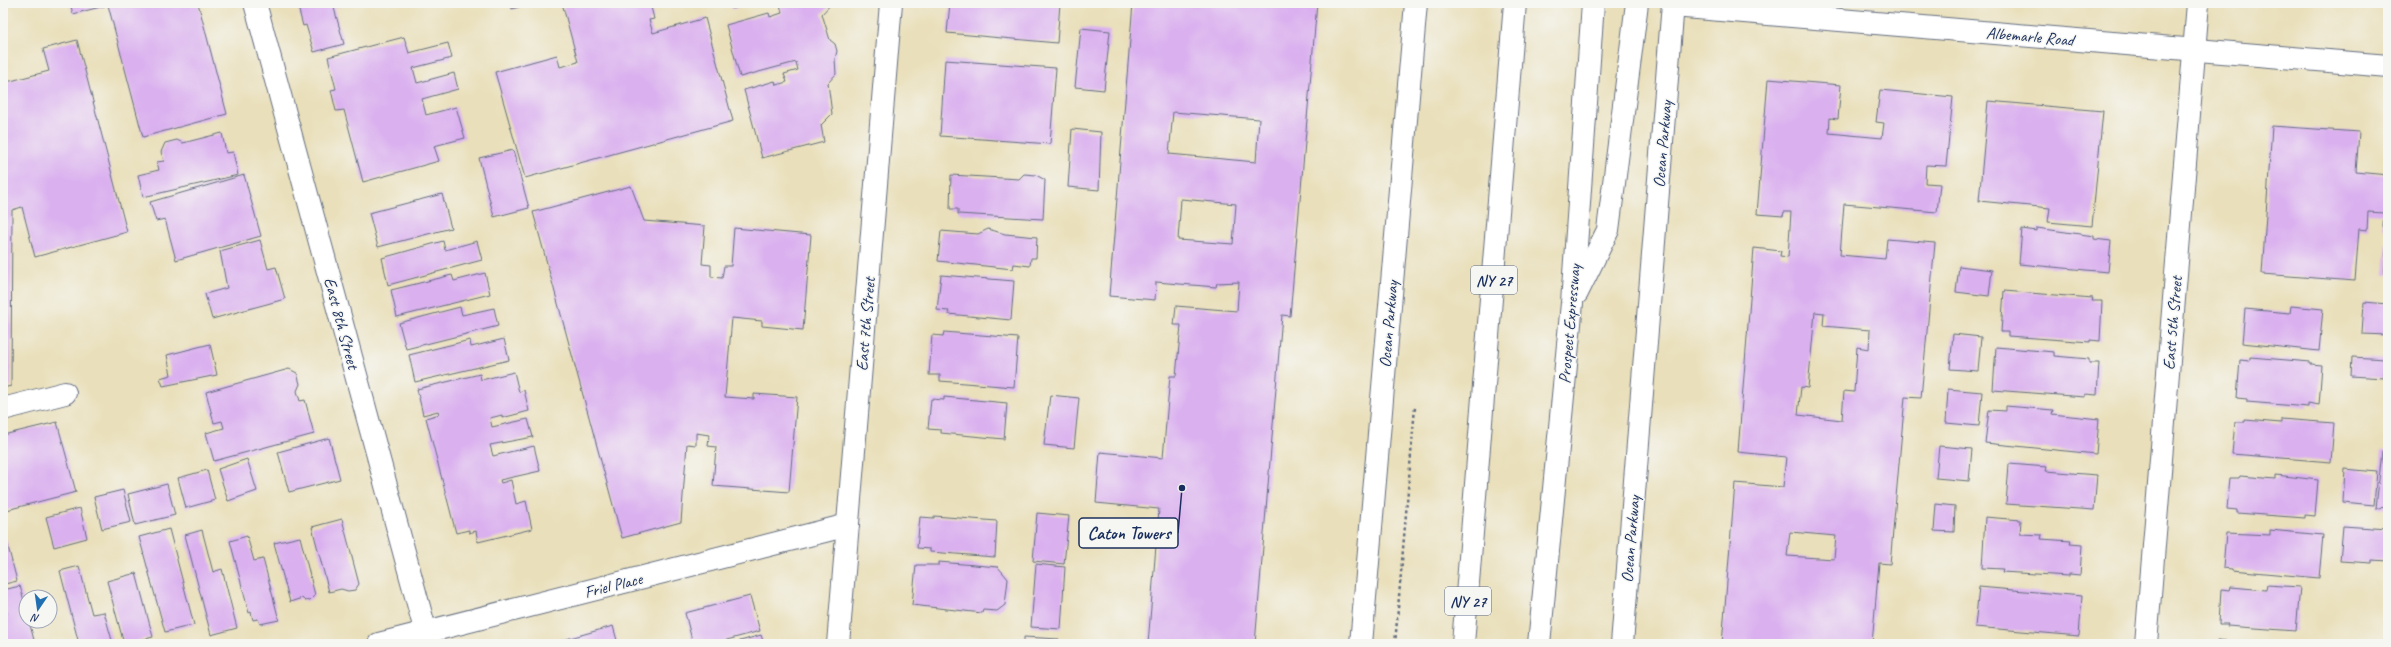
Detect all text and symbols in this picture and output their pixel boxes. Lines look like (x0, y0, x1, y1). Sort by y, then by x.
street label: Albemarle Road (1985, 22, 2077, 51)
street label: Ocean Parkway (1648, 99, 1677, 188)
street label: Prospect Expressway (1554, 262, 1585, 384)
road number: NY 27 (1471, 266, 1517, 294)
street label: East 5th Street (2158, 273, 2187, 371)
street label: East 7th Street (851, 274, 880, 372)
street label: East 8th Street (319, 275, 364, 373)
street label: Ocean Parkway (1374, 279, 1403, 368)
street label: Ocean Parkway (1616, 494, 1645, 583)
callout: Caton Towers (1079, 518, 1178, 548)
text: Caton Towers (1088, 522, 1172, 544)
street label: Friel Place (582, 568, 646, 603)
road number: NY 27 (1445, 587, 1491, 615)
north arrow (18, 589, 58, 629)
text: N (29, 611, 41, 626)

